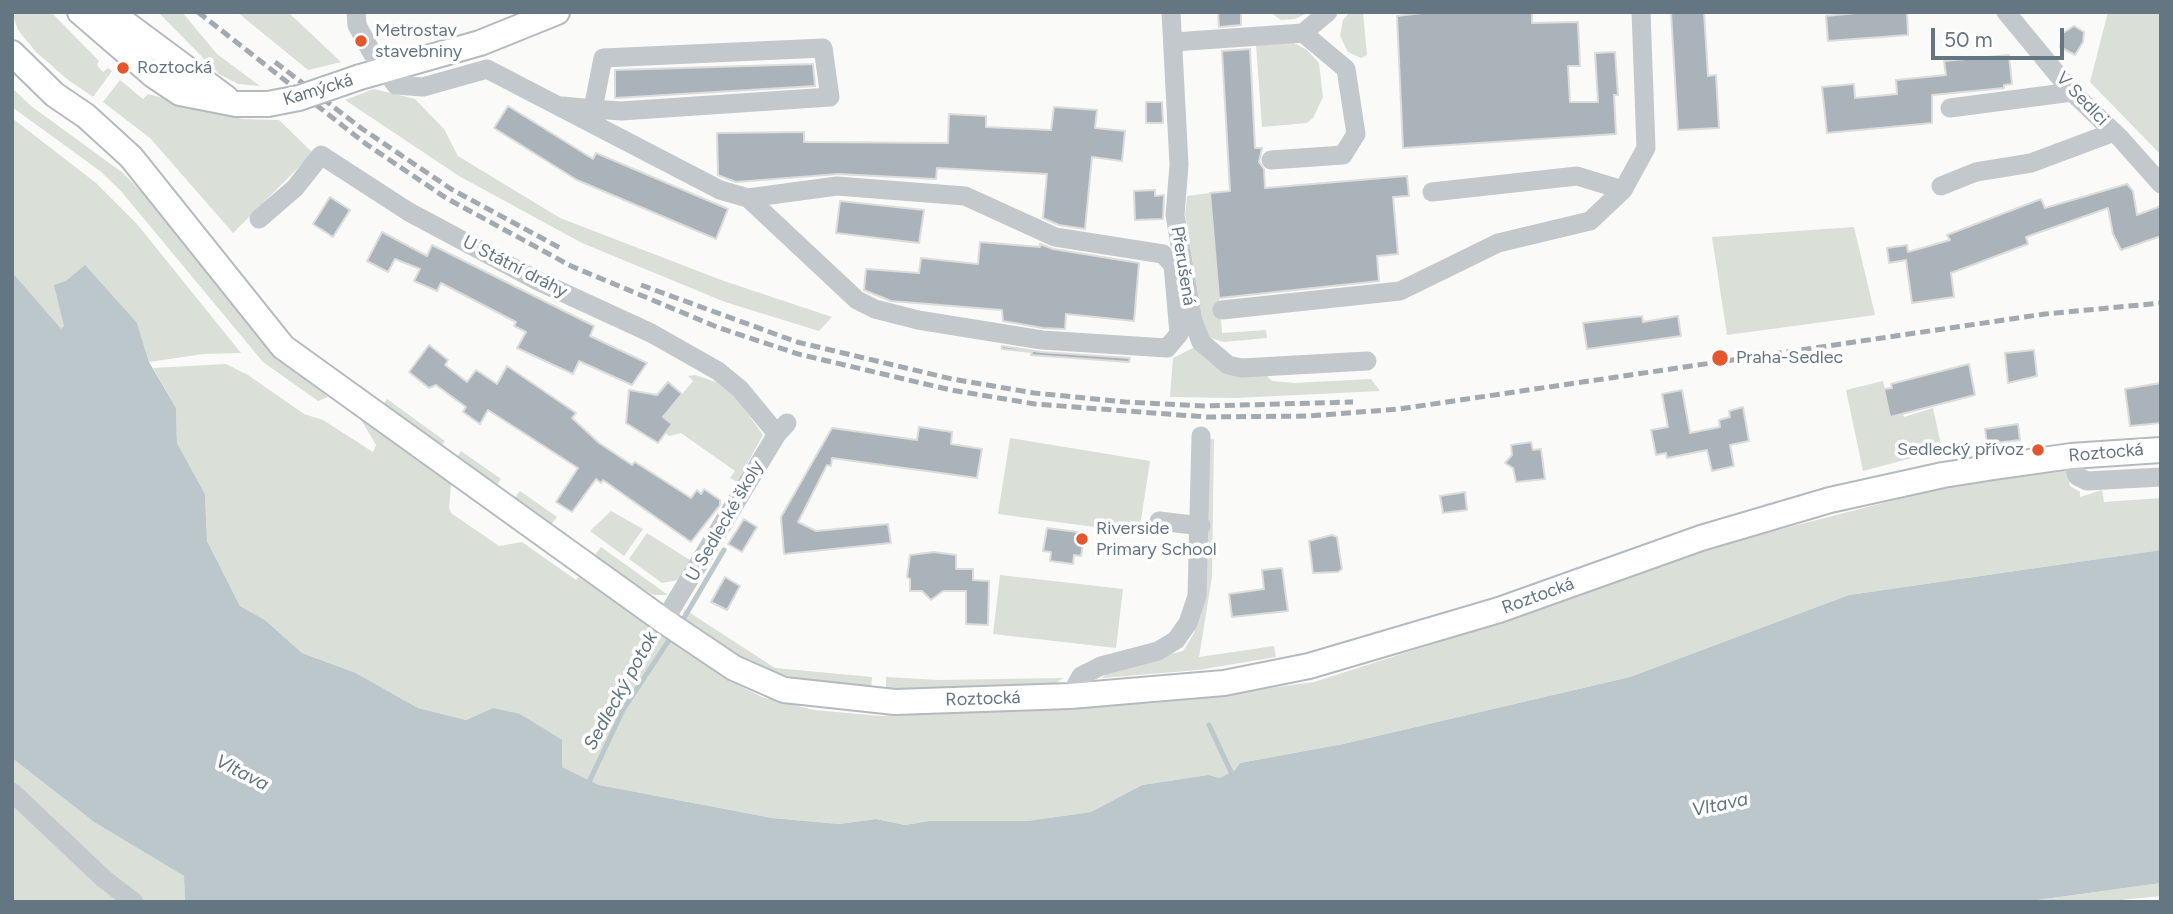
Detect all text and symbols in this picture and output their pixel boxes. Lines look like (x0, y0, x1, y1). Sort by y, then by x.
scale bar (1935, 14, 2068, 58)
place label: Metrostav stavebniny (375, 20, 462, 62)
text: 50 m (1944, 27, 1993, 52)
marker: Metrostav stavebniny (353, 33, 369, 49)
place label: Roztocká (137, 57, 212, 79)
marker: Roztocká (115, 60, 131, 76)
street label: V Sedlci (2051, 68, 2113, 130)
street label: Kamýcká (280, 69, 356, 111)
street label: Přerušená (1166, 225, 1200, 307)
street label: U Státní dráhy (459, 231, 571, 303)
place label: Praha-Sedlec (1736, 347, 1843, 369)
marker: Praha-Sedlec (1710, 348, 1730, 368)
place label: Sedlecký přívoz (1897, 439, 2024, 461)
street label: Roztocká (2068, 439, 2144, 467)
marker: Sedlecký přívoz (2030, 442, 2046, 458)
street label: U Sedlecké školy (682, 457, 768, 585)
place label: Riverside Primary School (1096, 518, 1217, 560)
marker: Riverside Primary School (1074, 531, 1090, 547)
street label: Roztocká (1499, 573, 1577, 619)
water label: Sedlecký potok (579, 628, 663, 754)
street label: Roztocká (945, 687, 1021, 711)
water label: Vltava (212, 750, 272, 796)
water label: Vltava (1690, 788, 1750, 822)

